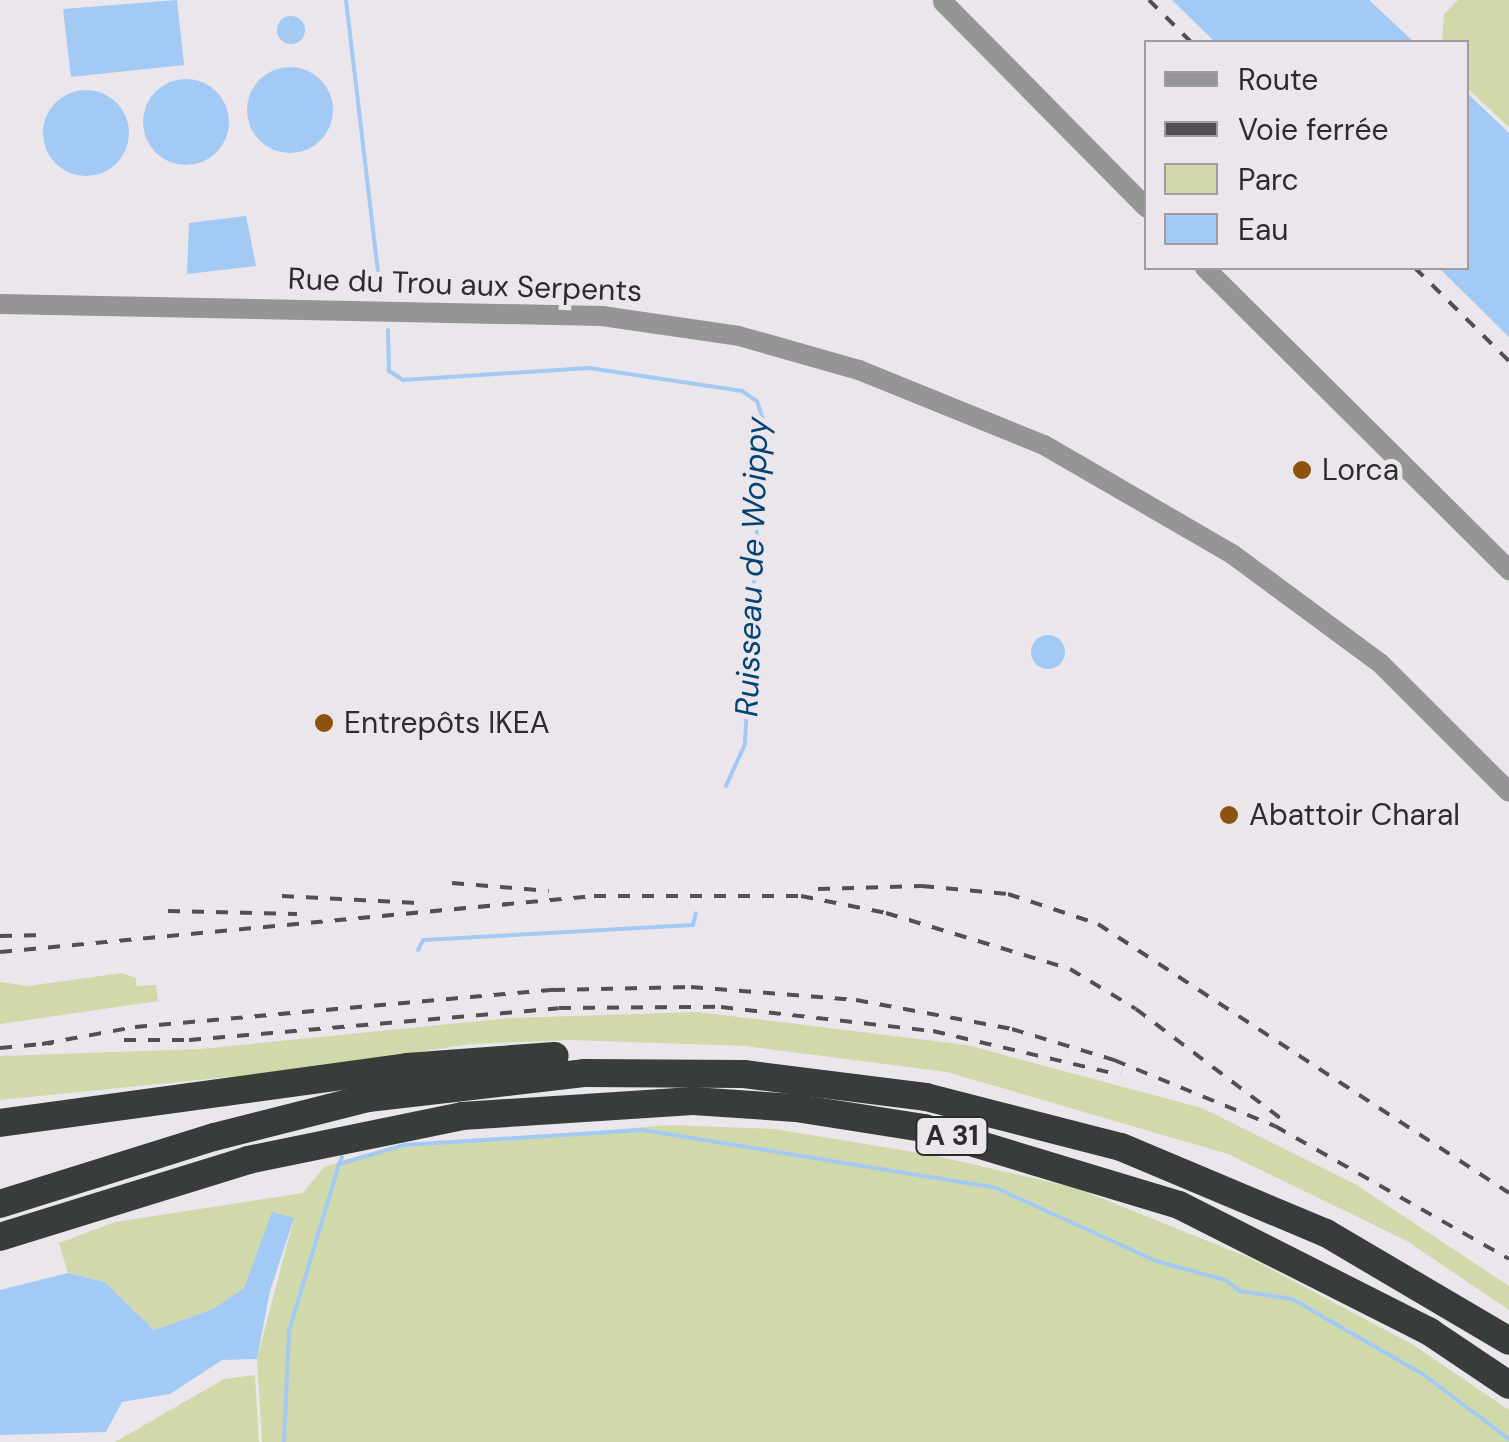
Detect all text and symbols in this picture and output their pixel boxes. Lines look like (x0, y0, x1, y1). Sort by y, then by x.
legend (1144, 40, 1469, 270)
text: Route (1238, 60, 1318, 99)
text: Voie ferrée (1238, 110, 1388, 149)
text: Parc (1238, 160, 1299, 199)
text: Eau (1238, 210, 1288, 249)
street label: Rue du Trou aux Serpents (287, 261, 643, 309)
water label: Ruisseau de Woippy (728, 416, 776, 718)
place label: Lorca (1322, 452, 1399, 488)
marker: Lorca (1291, 459, 1313, 481)
place label: Entrepôts IKEA (344, 705, 550, 741)
marker: Entrepôts IKEA (313, 712, 335, 734)
place label: Abattoir Charal (1249, 797, 1460, 833)
marker: Abattoir Charal (1218, 804, 1240, 826)
road number: A 31 (914, 1113, 990, 1159)

